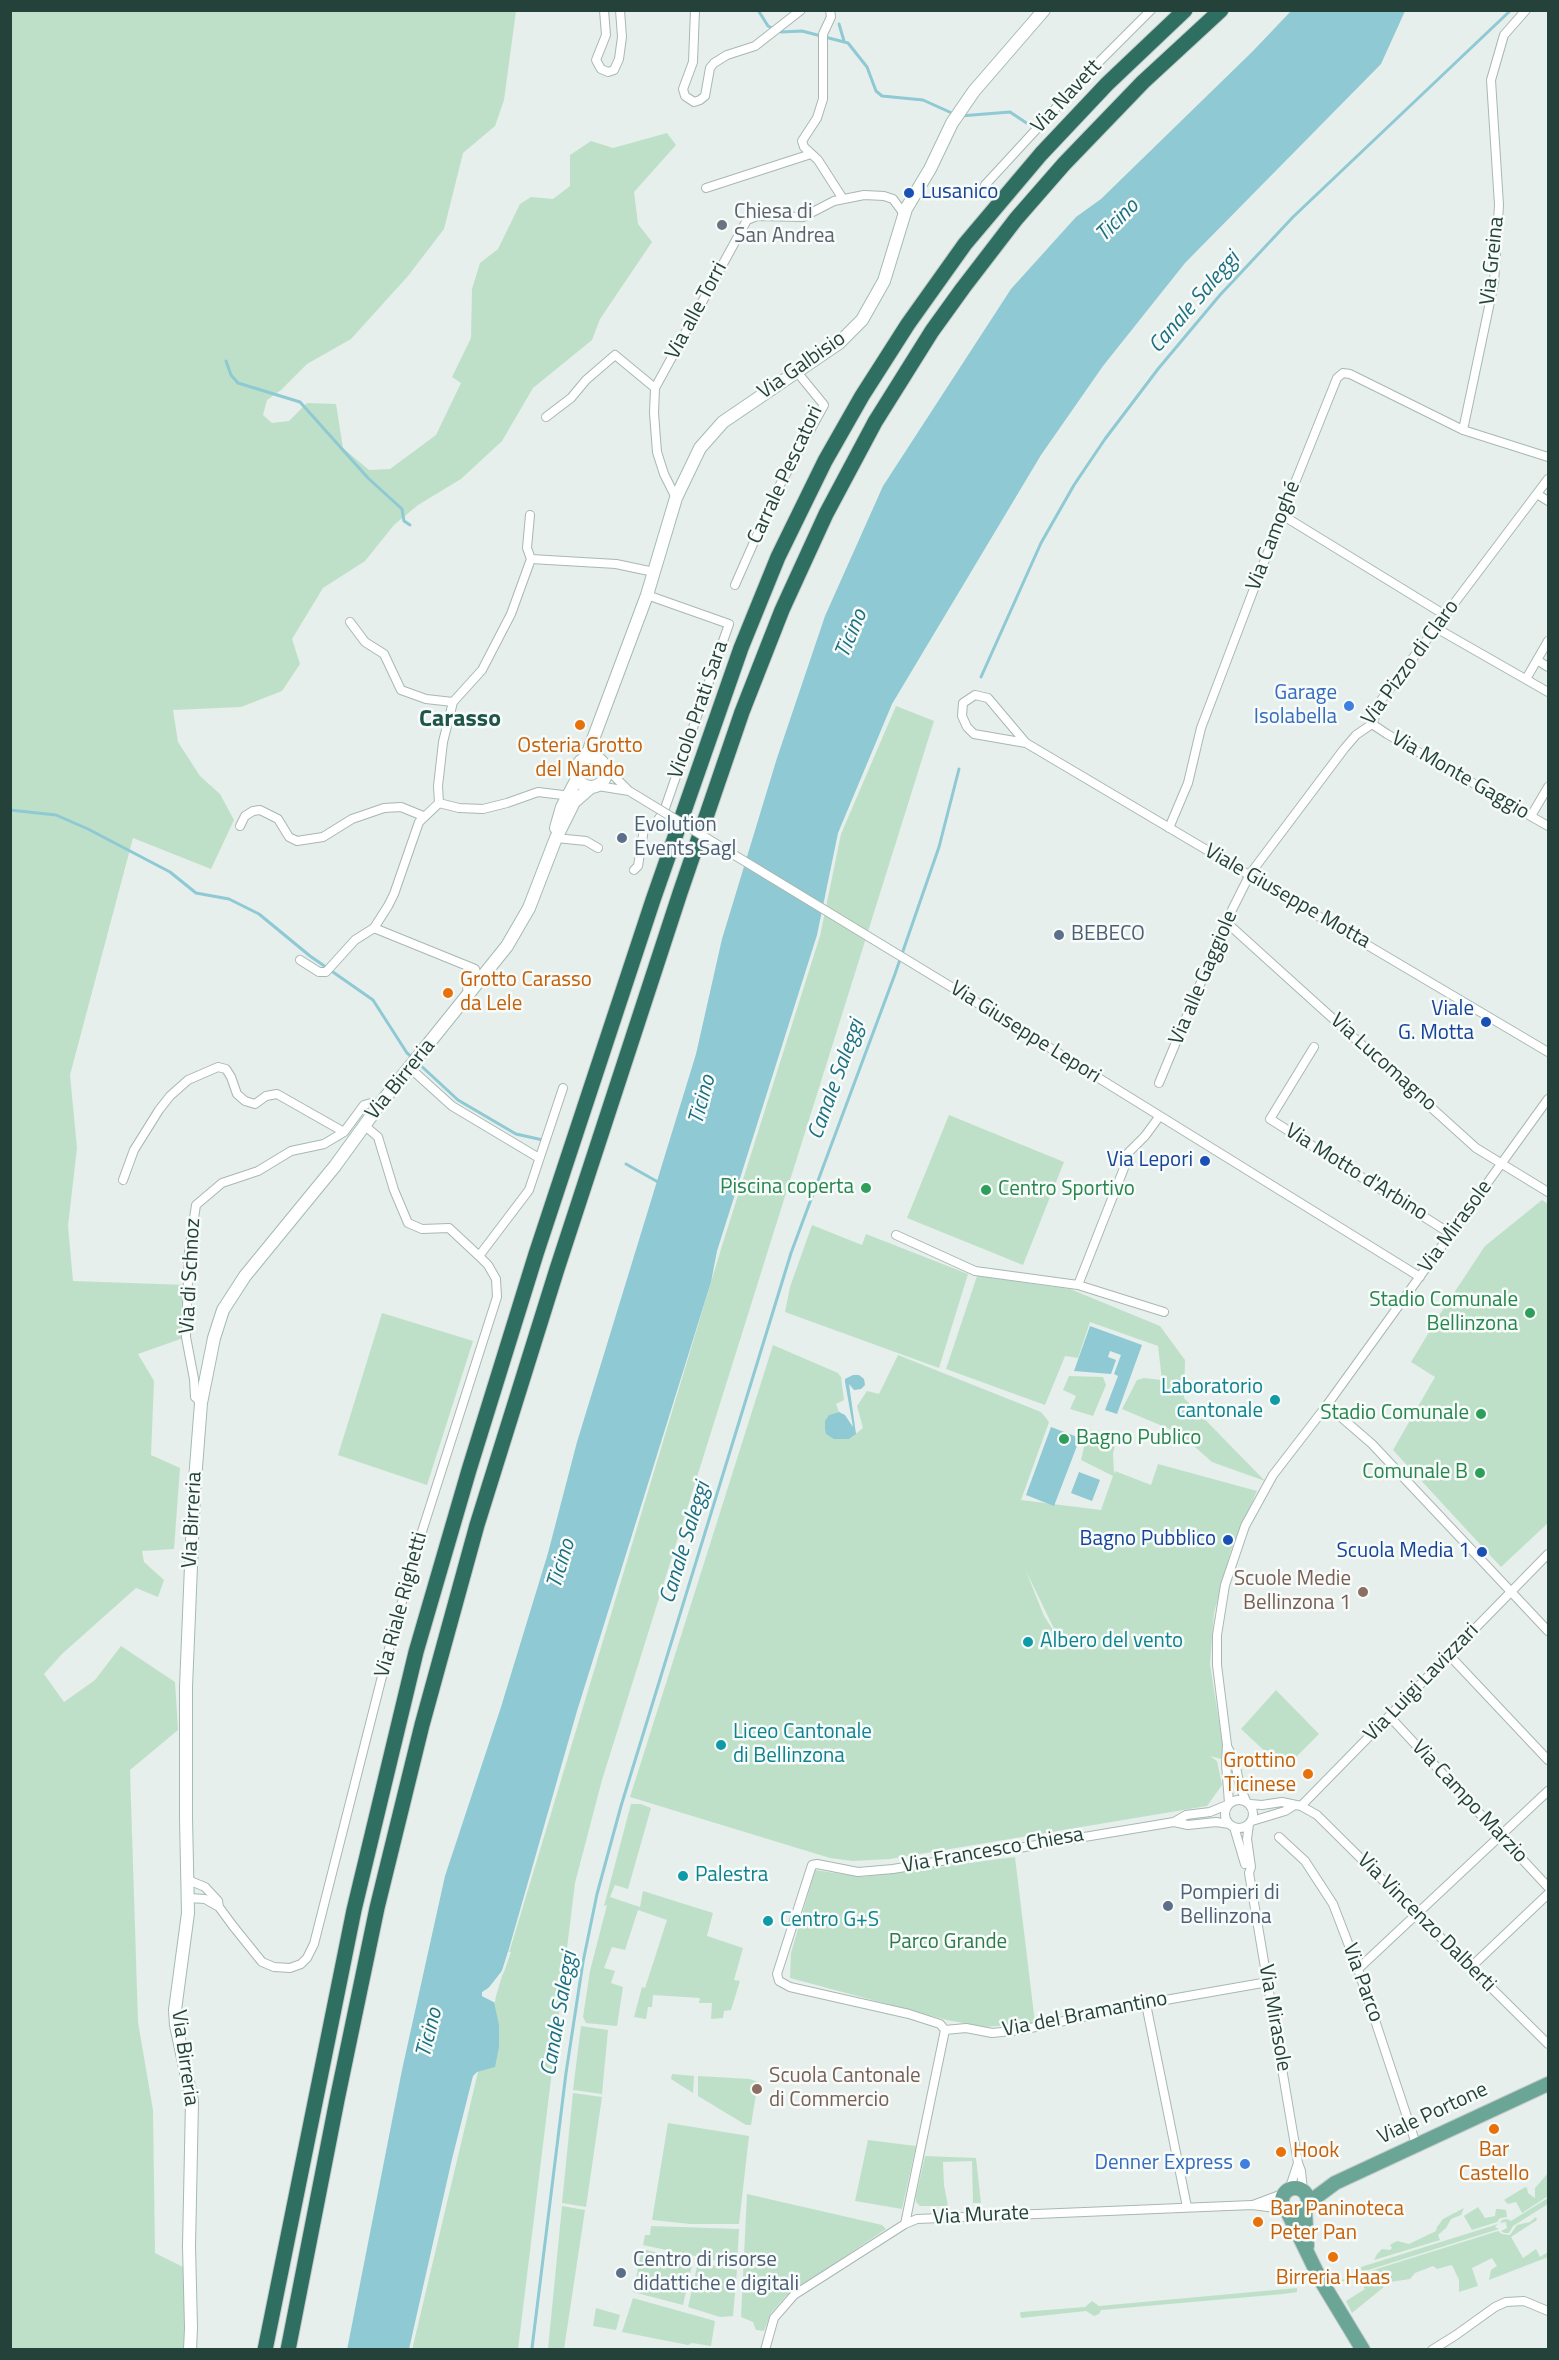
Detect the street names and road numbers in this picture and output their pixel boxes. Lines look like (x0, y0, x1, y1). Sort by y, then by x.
street label: Via Navett (1026, 55, 1108, 139)
street label: Via Greina (1476, 215, 1510, 307)
street label: Via alle Torri (661, 258, 733, 364)
street label: Via Galbisio (753, 327, 851, 405)
street label: Carrale Pescatori (743, 402, 829, 548)
street label: Via Camoghé (1242, 478, 1306, 594)
street label: Via Pizzo di Claro (1357, 595, 1465, 731)
street label: Vicolo Prati Sara (664, 638, 734, 782)
street label: Via Monte Gaggio (1387, 726, 1533, 826)
street label: Viale Giuseppe Motta (1199, 839, 1375, 955)
street label: Via alle Gaggiole (1164, 907, 1244, 1049)
street label: Via Giuseppe Lepori (945, 976, 1105, 1090)
street label: Via Lucomagno (1325, 1009, 1441, 1117)
street label: Via Birreria (361, 1034, 441, 1126)
street label: Via Motto d'Arbino (1280, 1119, 1432, 1227)
street label: Via Mirasole (1414, 1176, 1498, 1278)
street label: Via di Schnoz (175, 1217, 207, 1335)
street label: Via Birreria (178, 1471, 208, 1569)
street label: Via Riale Righetti (370, 1529, 434, 1681)
street label: Via Luigi Lavizzari (1359, 1619, 1485, 1747)
street label: Via Campo Marzio (1406, 1735, 1532, 1869)
street label: Via Francesco Chiesa (900, 1823, 1086, 1879)
street label: Via Vincenzo Dalberti (1351, 1848, 1501, 1998)
street label: Via Parco (1336, 1940, 1388, 2026)
street label: Via Mirasole (1252, 1962, 1296, 2074)
street label: Via del Bramantino (1000, 1987, 1170, 2043)
street label: Via Birreria (165, 2008, 203, 2108)
street label: Viale Portone (1374, 2078, 1492, 2150)
street label: Via Murate (932, 2201, 1030, 2231)

